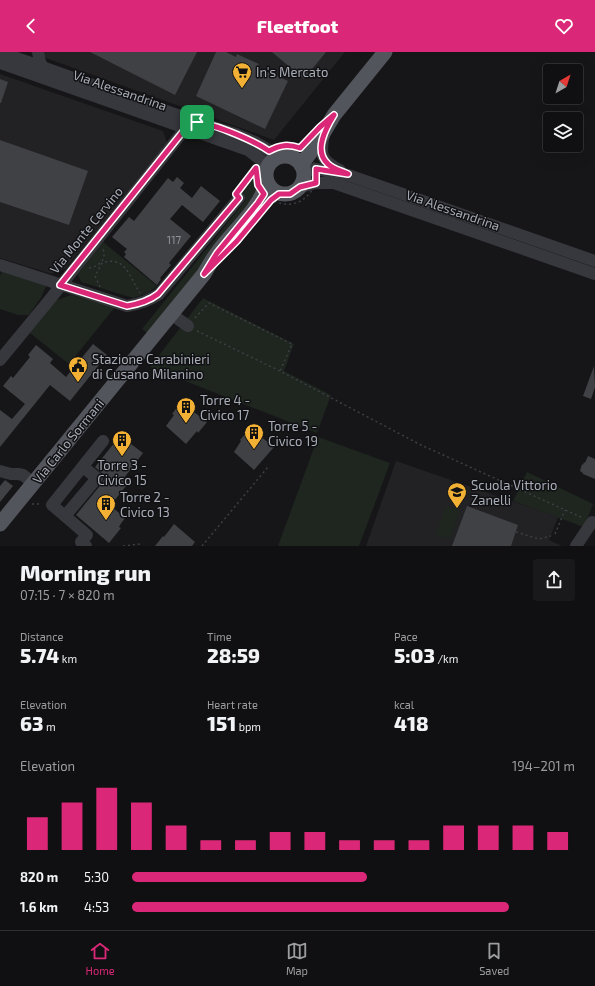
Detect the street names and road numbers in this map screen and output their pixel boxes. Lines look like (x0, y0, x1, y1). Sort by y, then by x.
street label: Via Alessandrina (71, 66, 169, 114)
street label: Via Monte Cervino (46, 183, 126, 277)
street label: Via Alessandrina (404, 186, 502, 234)
street label: Via Carlo Sormani (29, 395, 107, 487)

